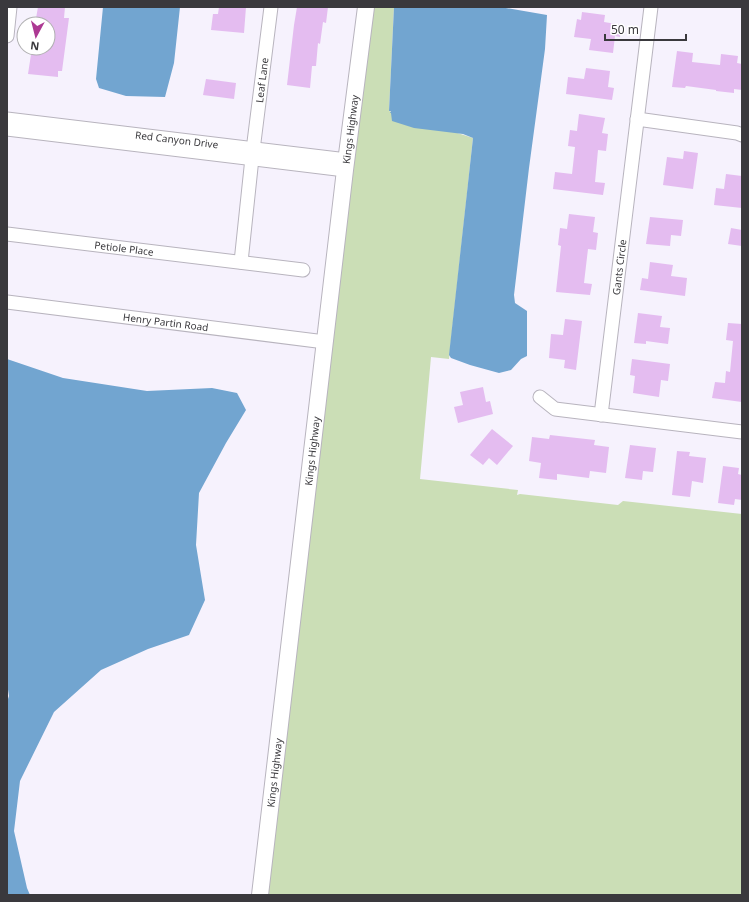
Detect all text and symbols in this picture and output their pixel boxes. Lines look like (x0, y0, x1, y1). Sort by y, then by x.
north arrow (16, 16, 56, 56)
scale bar (605, 16, 686, 42)
text: 50 m (611, 21, 639, 38)
text: N (29, 38, 40, 54)
street label: Leaf Lane (252, 56, 272, 104)
street label: Kings Highway (339, 93, 362, 165)
street label: Red Canyon Drive (134, 128, 219, 151)
street label: Petiole Place (94, 238, 155, 259)
street label: Gants Circle (609, 238, 630, 296)
street label: Henry Partin Road (122, 310, 209, 334)
street label: Kings Highway (301, 415, 323, 486)
street label: Kings Highway (263, 737, 285, 808)

